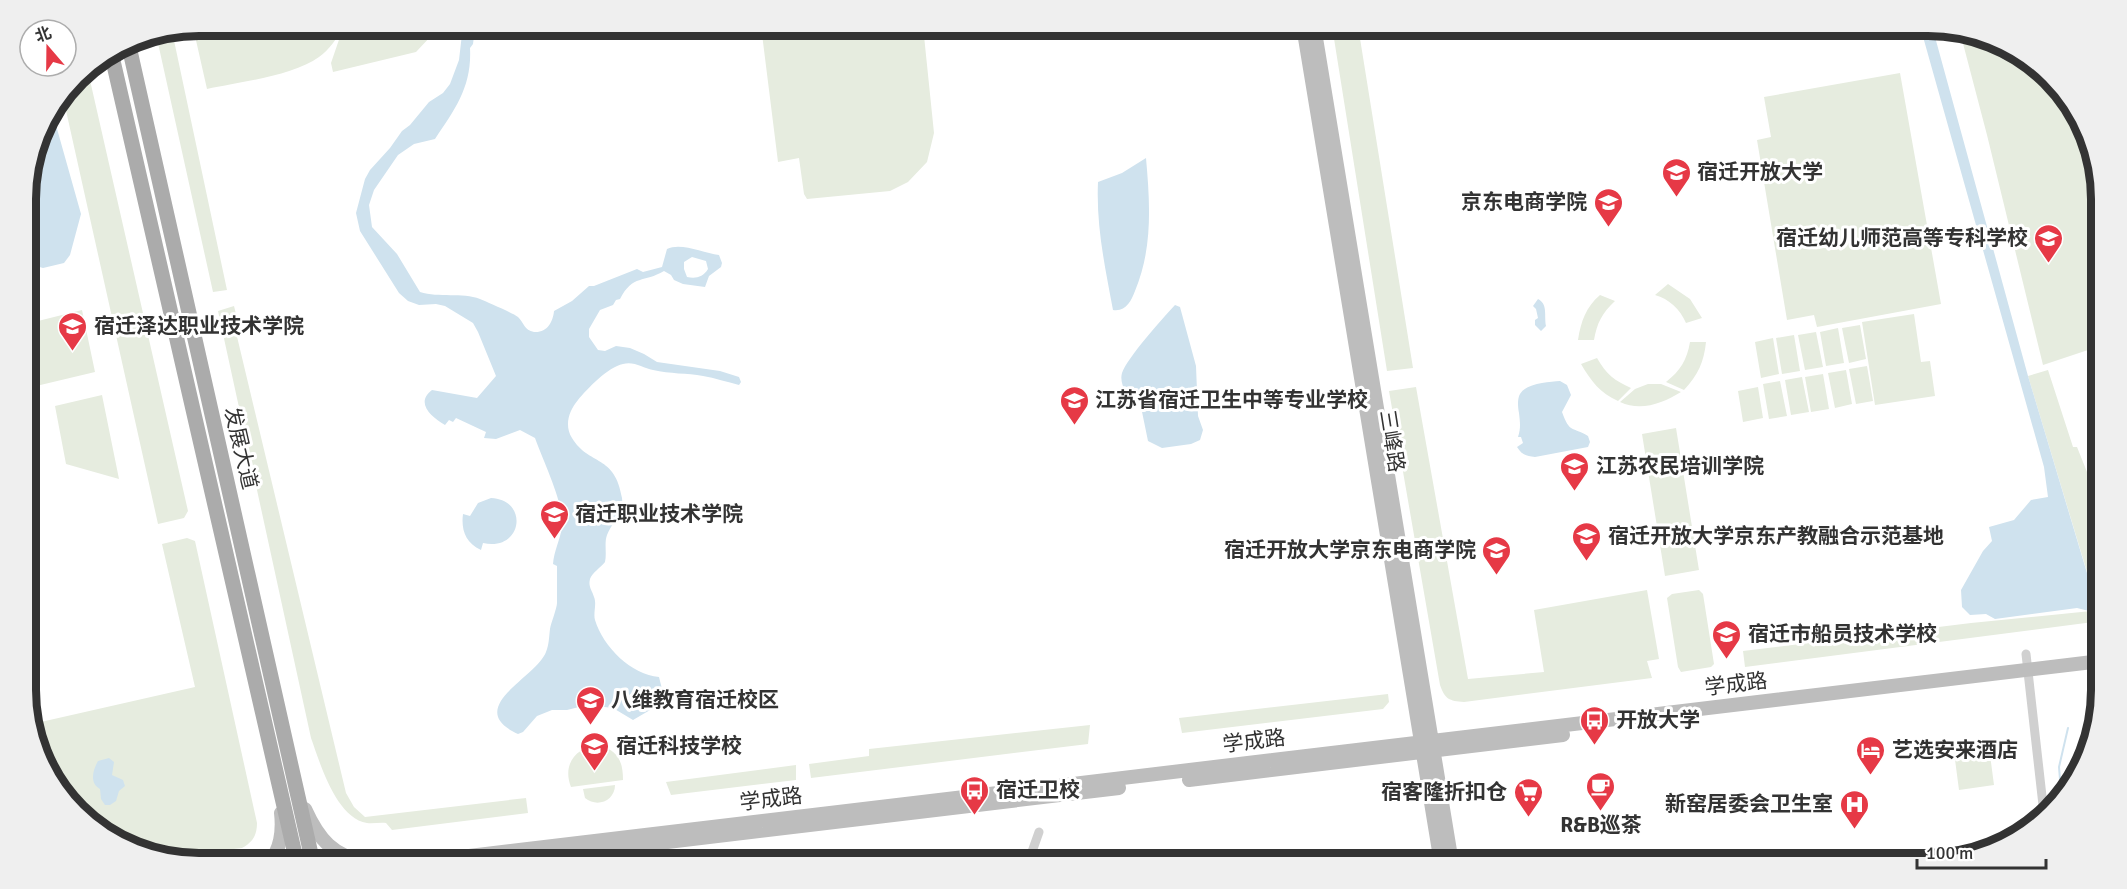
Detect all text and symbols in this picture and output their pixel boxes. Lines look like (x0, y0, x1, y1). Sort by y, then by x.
north arrow (18, 18, 78, 78)
text: 北 (32, 23, 54, 47)
school or university icon: 宿迁开放大学 (1660, 156, 1692, 198)
place label: 宿迁开放大学 (1697, 159, 1823, 185)
school or university icon: 京东电商学院 (1592, 186, 1624, 228)
place label: 京东电商学院 (1461, 189, 1587, 215)
school or university icon: 宿迁幼儿师范高等专科学校 (2033, 222, 2065, 264)
place label: 宿迁幼儿师范高等专科学校 (1776, 225, 2028, 251)
school or university icon: 宿迁泽达职业技术学院 (57, 310, 89, 352)
place label: 宿迁泽达职业技术学院 (94, 313, 304, 339)
school or university icon: 江苏省宿迁卫生中等专业学校 (1058, 384, 1090, 426)
place label: 江苏省宿迁卫生中等专业学校 (1095, 387, 1368, 413)
street label: 发展大道 (219, 404, 263, 492)
street label: 三峰路 (1374, 408, 1410, 474)
school or university icon: 江苏农民培训学院 (1559, 450, 1591, 492)
place label: 江苏农民培训学院 (1596, 453, 1764, 479)
school or university icon: 宿迁职业技术学院 (538, 498, 570, 540)
place label: 宿迁职业技术学院 (575, 501, 743, 527)
school or university icon: 宿迁开放大学京东产教融合示范基地 (1571, 520, 1603, 562)
place label: 宿迁开放大学京东产教融合示范基地 (1608, 523, 1944, 549)
school or university icon: 宿迁开放大学京东电商学院 (1481, 534, 1513, 576)
place label: 宿迁开放大学京东电商学院 (1224, 537, 1476, 563)
school or university icon: 宿迁市船员技术学校 (1711, 618, 1743, 660)
place label: 宿迁市船员技术学校 (1748, 621, 1937, 647)
street label: 学成路 (1703, 667, 1769, 701)
school or university icon: 八维教育宿迁校区 (574, 684, 606, 726)
place label: 八维教育宿迁校区 (611, 687, 779, 713)
bus stop icon: 开放大学 (1579, 704, 1611, 746)
place label: 开放大学 (1616, 707, 1700, 733)
street label: 学成路 (1221, 724, 1287, 758)
school or university icon: 宿迁科技学校 (579, 730, 611, 772)
place label: 宿迁科技学校 (616, 733, 742, 759)
hotel icon: 艺选安来酒店 (1855, 734, 1887, 776)
place label: 艺选安来酒店 (1892, 737, 2018, 763)
cafe icon: R&B巡茶 (1585, 770, 1617, 812)
bus stop icon: 宿迁卫校 (959, 774, 991, 816)
supermarket icon: 宿客隆折扣仓 (1512, 776, 1544, 818)
place label: 宿迁卫校 (996, 777, 1080, 803)
place label: 宿客隆折扣仓 (1381, 779, 1507, 805)
street label: 学成路 (738, 782, 804, 816)
hospital icon: 新窑居委会卫生室 (1838, 788, 1870, 830)
place label: 新窑居委会卫生室 (1665, 791, 1833, 817)
place label: R&B巡茶 (1560, 812, 1642, 838)
scale bar (1917, 832, 2046, 870)
text: 100 m (1926, 842, 1973, 864)

